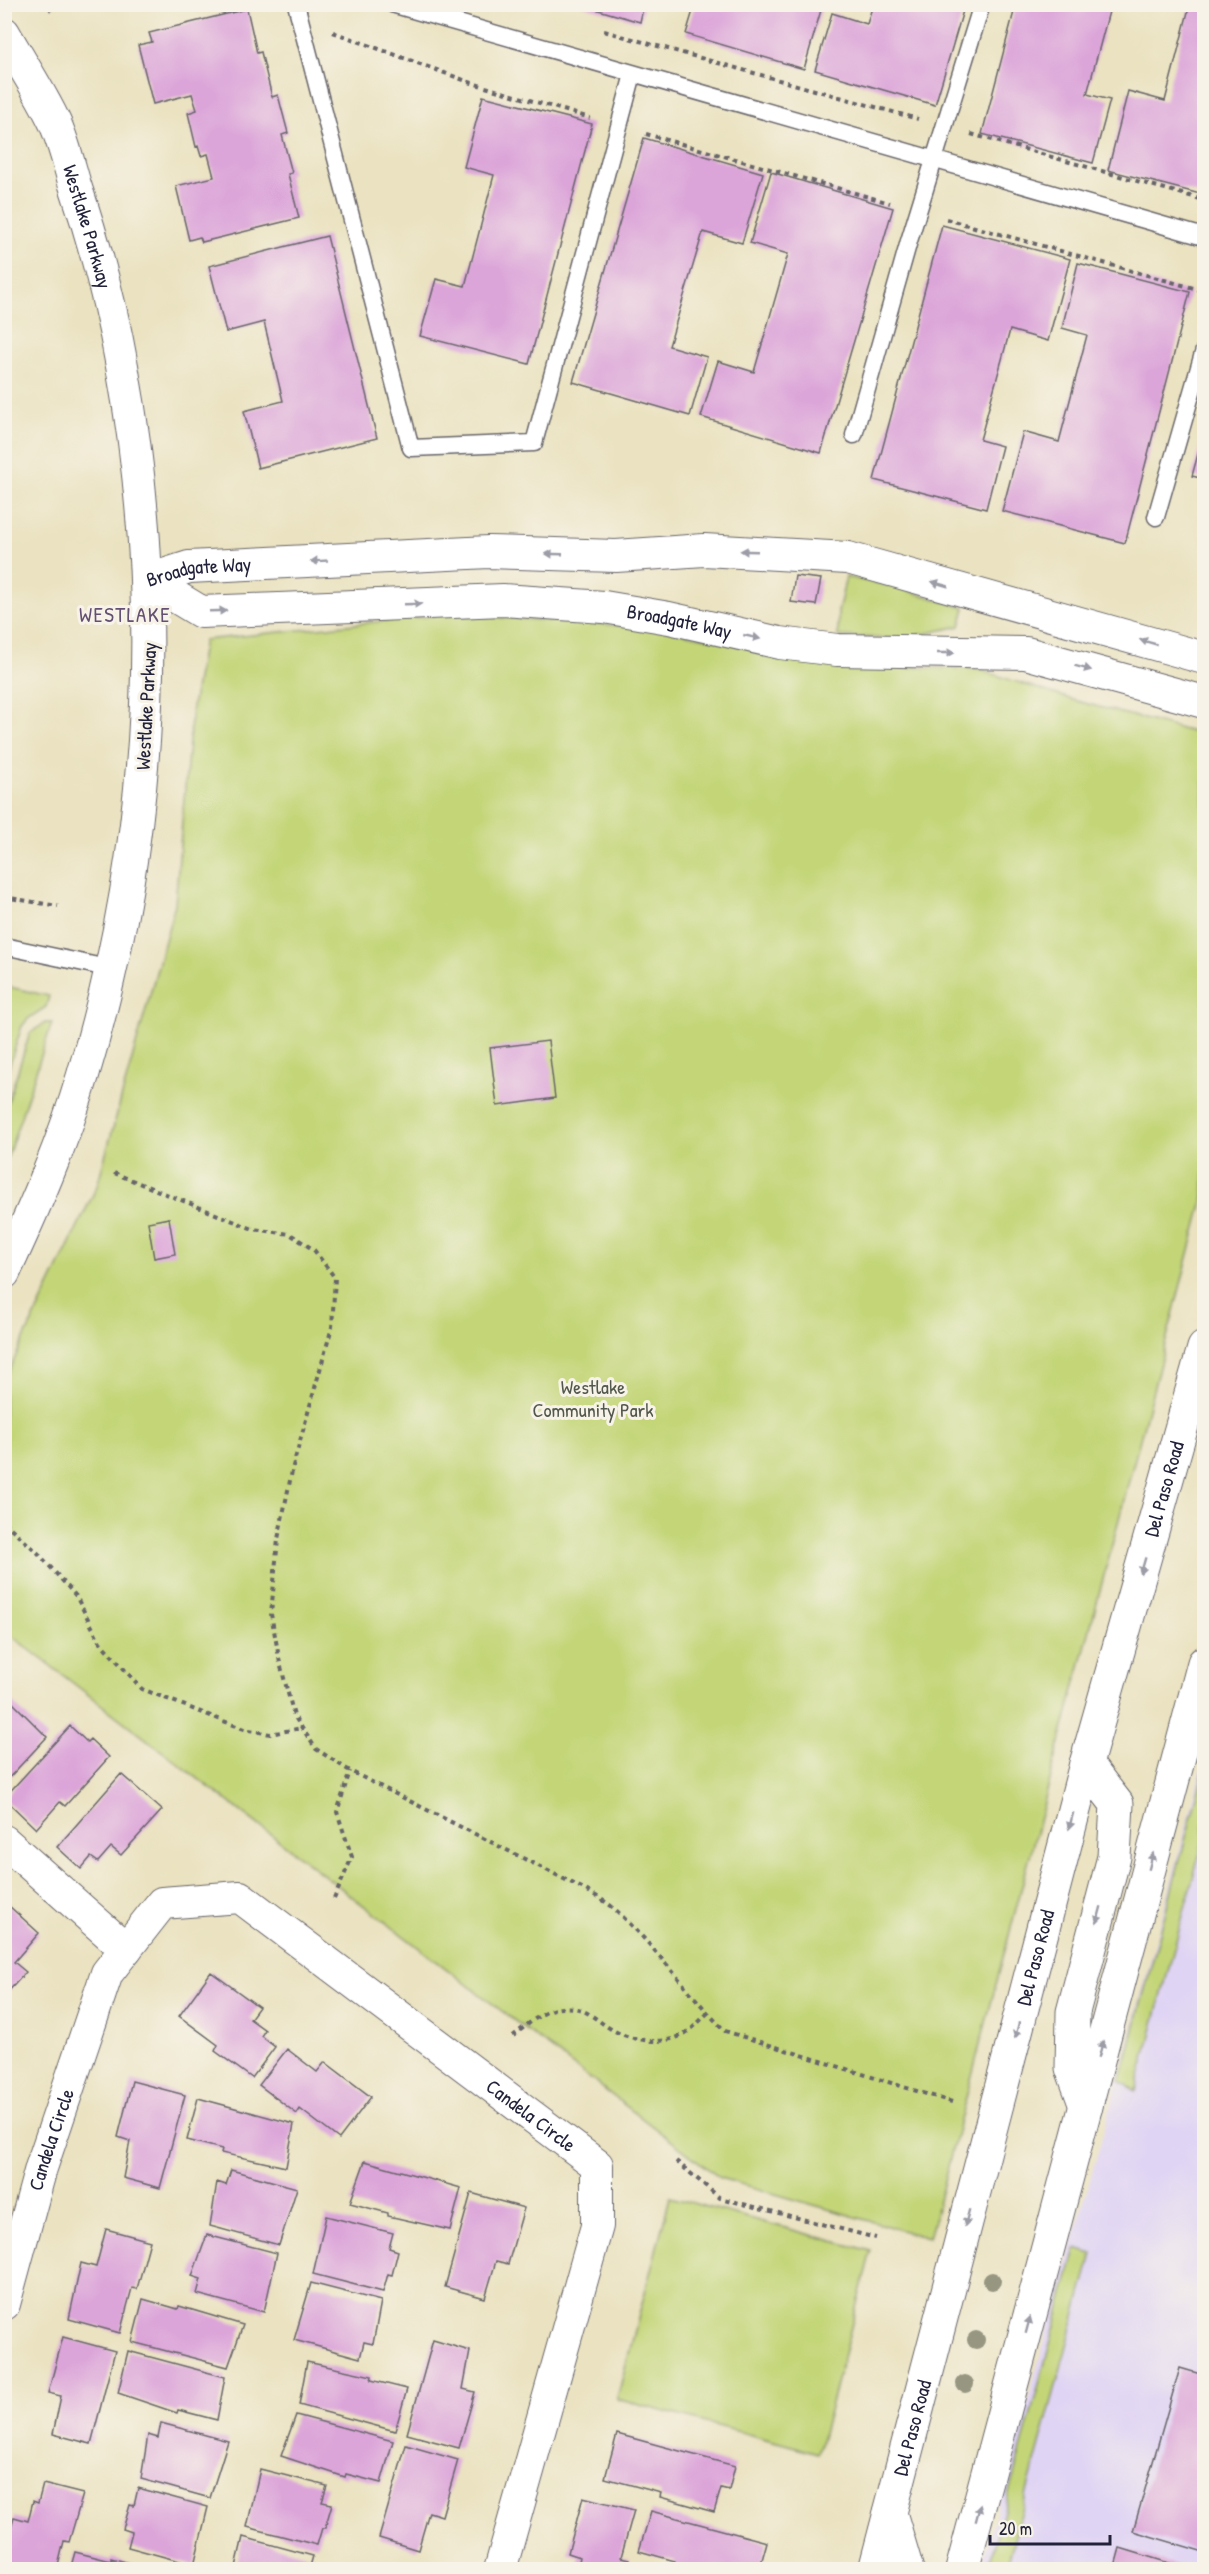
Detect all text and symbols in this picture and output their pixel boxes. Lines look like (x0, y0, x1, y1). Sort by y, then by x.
street label: Westlake Parkway (57, 162, 119, 291)
one-way arrow (740, 547, 759, 556)
one-way arrow (545, 549, 564, 559)
street label: Broadgate Way (143, 550, 252, 593)
one-way arrow (310, 557, 329, 566)
one-way arrow (931, 579, 949, 588)
street label: Broadgate Way (625, 597, 734, 645)
one-way arrow (404, 599, 423, 608)
district label: WESTLAKE (79, 600, 171, 629)
one-way arrow (209, 607, 228, 616)
one-way arrow (743, 632, 761, 642)
one-way arrow (1139, 637, 1157, 647)
street label: Westlake Parkway (129, 641, 162, 771)
one-way arrow (936, 648, 955, 658)
one-way arrow (1074, 664, 1092, 674)
park label: Westlake Community Park (532, 1373, 654, 1423)
street label: Del Paso Road (1137, 1438, 1190, 1540)
one-way arrow (1137, 1557, 1147, 1575)
one-way arrow (1066, 1811, 1076, 1830)
one-way arrow (1147, 1852, 1157, 1870)
street label: Del Paso Road (1009, 1906, 1060, 2008)
one-way arrow (1093, 1906, 1103, 1924)
one-way arrow (1011, 2020, 1021, 2039)
one-way arrow (1097, 2040, 1106, 2058)
street label: Candela Circle (481, 2073, 582, 2158)
street label: Candela Circle (22, 2085, 80, 2193)
one-way arrow (962, 2209, 971, 2227)
one-way arrow (1024, 2315, 1033, 2333)
street label: Del Paso Road (886, 2377, 937, 2479)
one-way arrow (973, 2504, 983, 2522)
scale bar (990, 2508, 1110, 2546)
text: 20 m (999, 2516, 1032, 2541)

